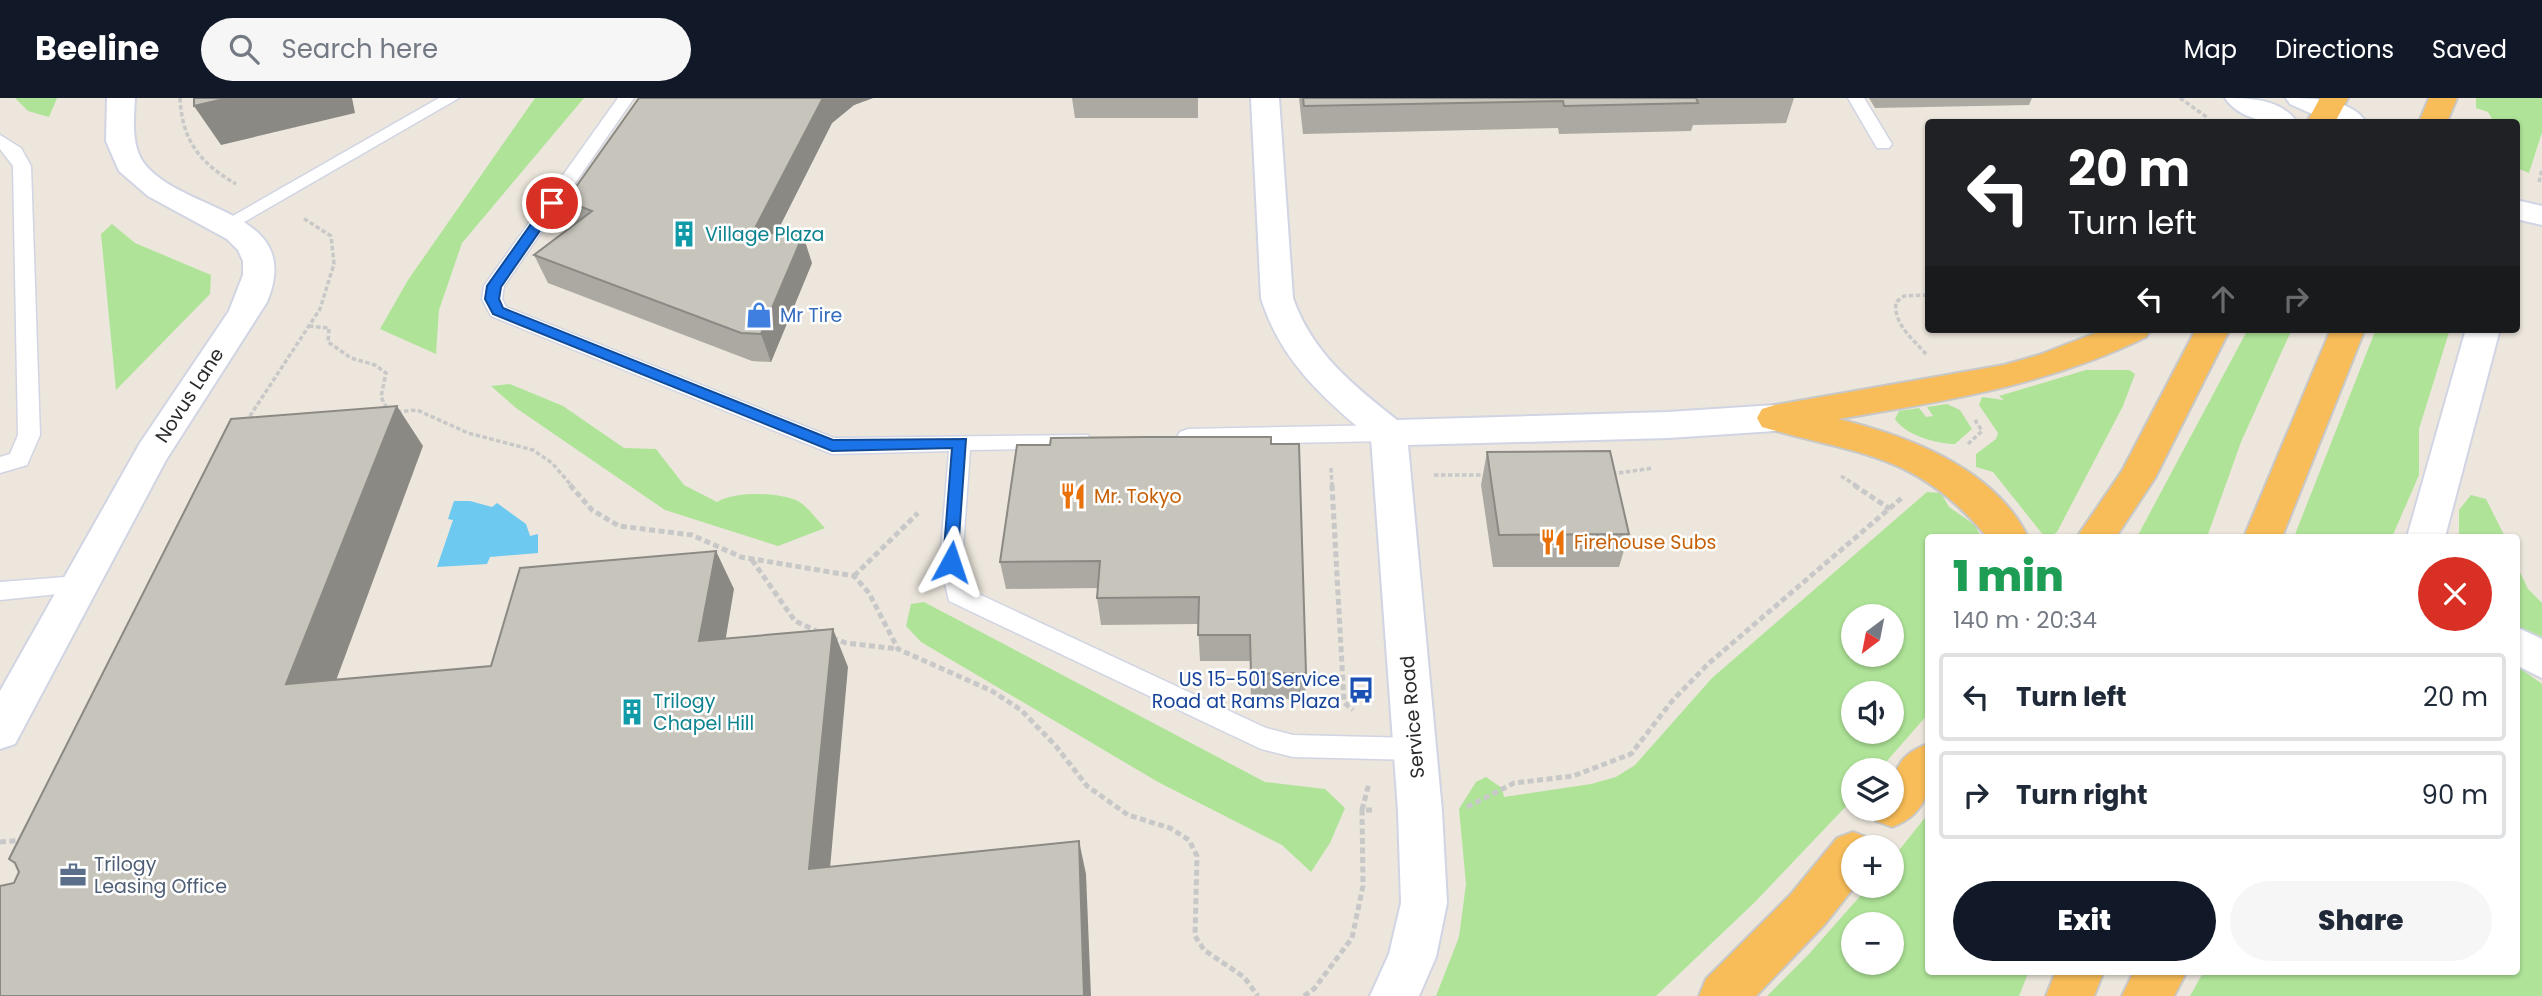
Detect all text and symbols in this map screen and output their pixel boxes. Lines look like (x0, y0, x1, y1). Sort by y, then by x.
search box (201, 18, 691, 81)
text: Beeline (35, 25, 159, 72)
icon: search (225, 30, 263, 68)
text: Search here (281, 31, 438, 67)
text: Map (2184, 33, 2237, 66)
text: Directions (2275, 33, 2394, 66)
text: Saved (2432, 33, 2507, 66)
text: 20 m (2068, 135, 2190, 203)
icon: left (1953, 147, 2044, 238)
pin (522, 173, 582, 233)
icon: arrive (533, 184, 571, 222)
text: Turn left (2068, 200, 2197, 245)
building icon: Village Plaza (669, 219, 699, 249)
place label: Village Plaza (705, 221, 824, 248)
icon: left (2131, 280, 2169, 318)
icon: ahead (2204, 280, 2242, 318)
icon: right (2277, 280, 2315, 318)
shop icon: Mr Tire (744, 300, 774, 330)
place label: Mr Tire (780, 302, 842, 329)
street label: Novus Lane (149, 342, 230, 448)
restaurant icon: Mr. Tokyo (1058, 481, 1088, 511)
place label: Mr. Tokyo (1094, 483, 1182, 510)
position arrow (914, 525, 988, 599)
restaurant icon: Firehouse Subs (1538, 527, 1568, 557)
place label: Firehouse Subs (1574, 529, 1716, 556)
text: 1 min (1953, 547, 2064, 606)
button: close (2418, 557, 2492, 631)
north arrow (1841, 604, 1904, 667)
map controls (1841, 604, 1904, 975)
text: 140 m · 20:34 (1953, 604, 2097, 636)
street label: Service Road (1394, 654, 1431, 779)
place label: US 15-501 Service Road at Rams Plaza (1152, 666, 1340, 715)
bus stop icon: US 15-501 Service Road at Rams Plaza (1346, 675, 1376, 705)
icon: left (1957, 678, 1995, 716)
text: Turn left (2016, 679, 2127, 715)
text: 20 m (2423, 679, 2488, 715)
button: sound (1841, 681, 1904, 744)
place label: Trilogy Chapel Hill (653, 688, 754, 737)
building icon: Trilogy Chapel Hill (617, 697, 647, 727)
button: layers (1841, 758, 1904, 821)
icon: right (1957, 776, 1995, 814)
text: Turn right (2016, 777, 2148, 813)
text: 90 m (2422, 777, 2488, 813)
button: + (1841, 835, 1904, 898)
place label: Trilogy Leasing Office (94, 851, 227, 900)
office icon: Trilogy Leasing Office (58, 860, 88, 890)
button: Exit (1953, 881, 2216, 961)
button: Share (2230, 881, 2492, 961)
button: − (1841, 912, 1904, 975)

